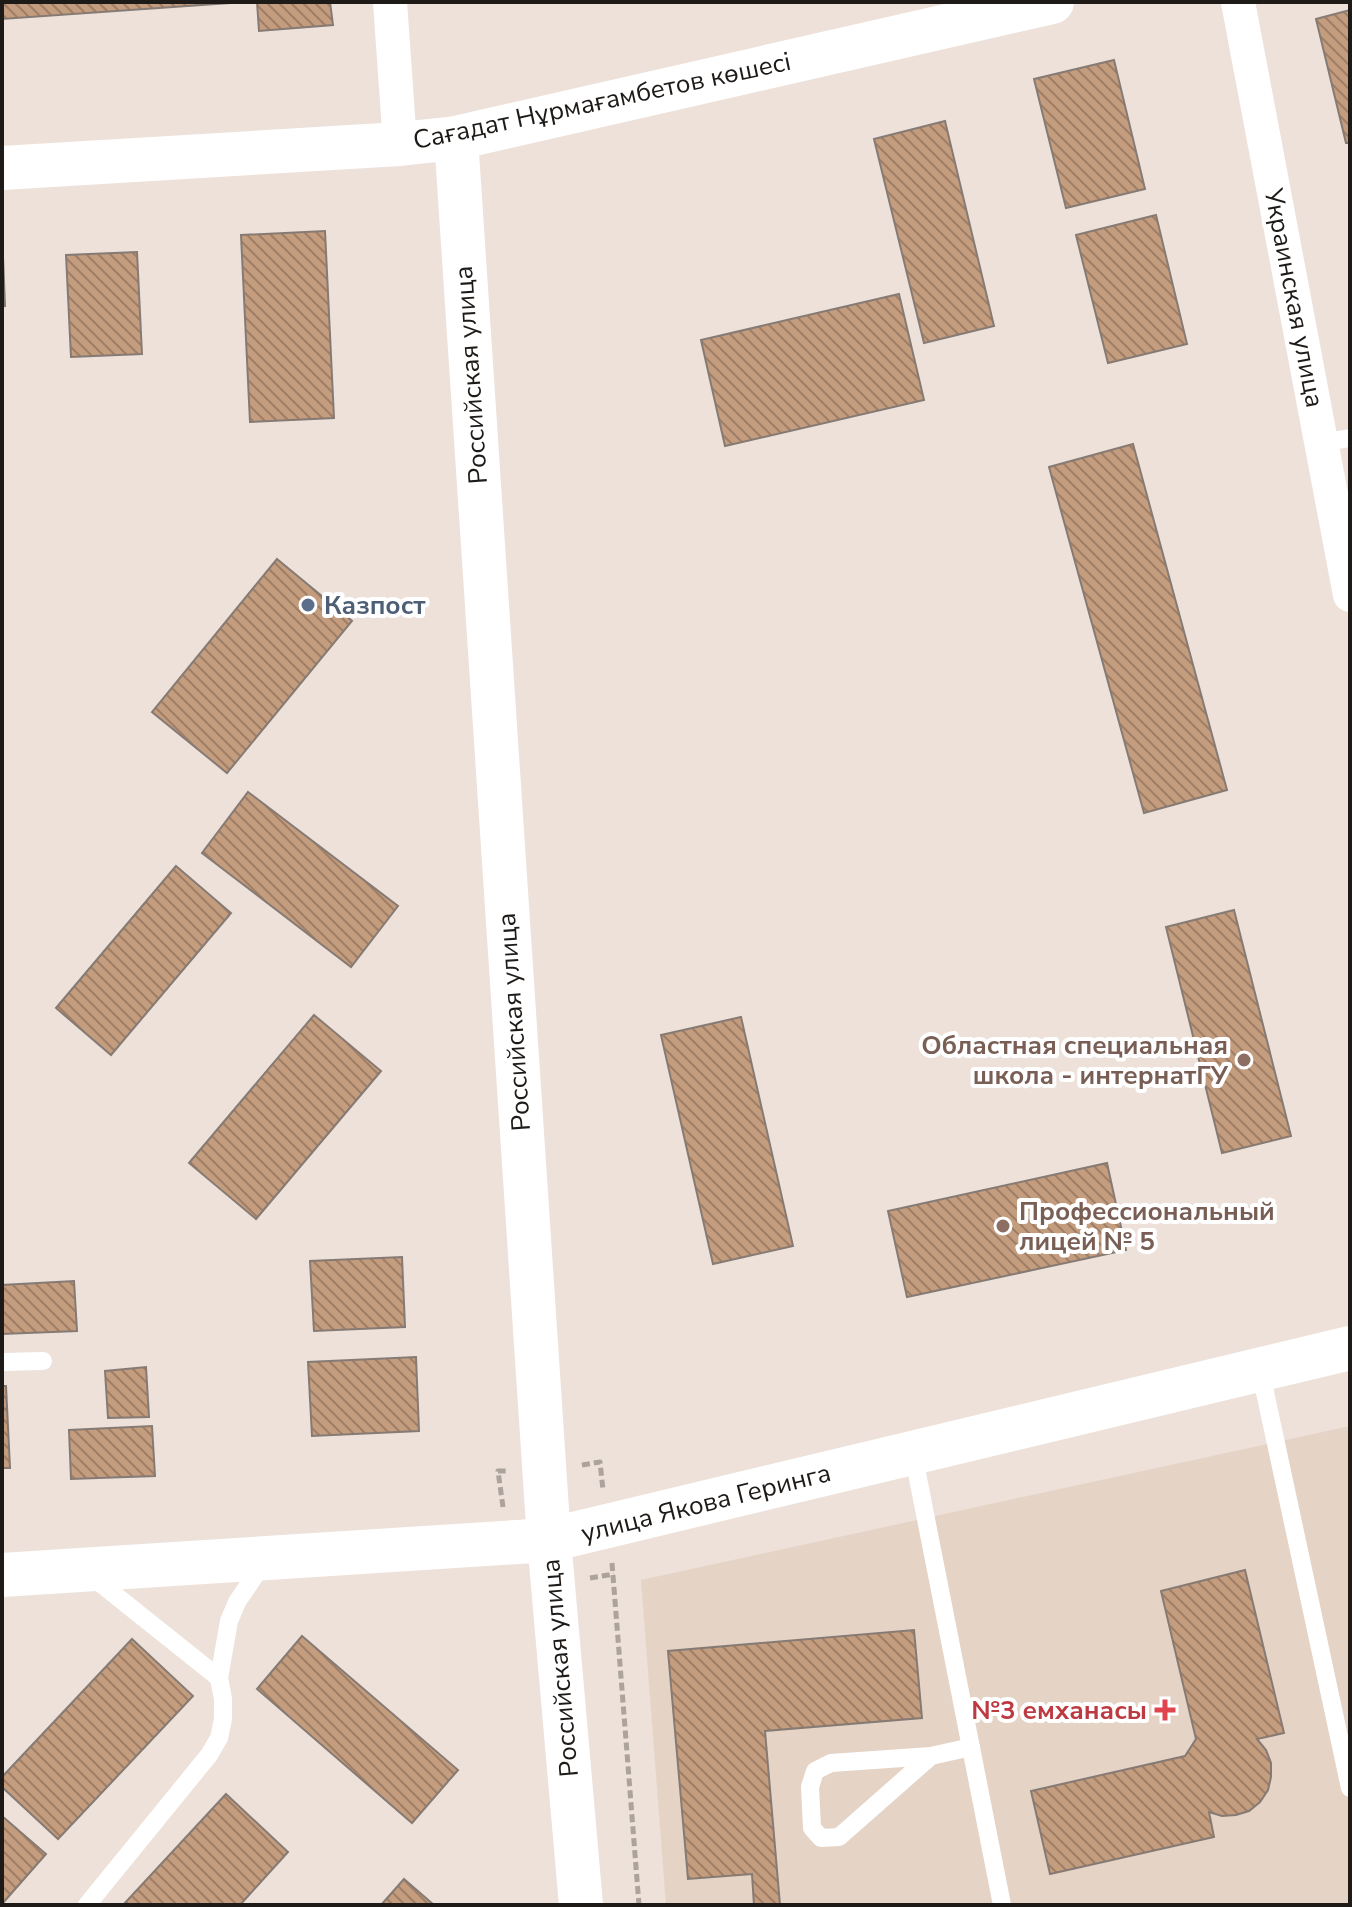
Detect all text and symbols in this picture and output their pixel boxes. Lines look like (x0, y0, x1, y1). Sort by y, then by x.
street label: Сағадат Нұрмағамбетов көшесі (410, 44, 794, 158)
street label: Украинская улица (1255, 185, 1332, 410)
street label: Российская улица (446, 265, 496, 485)
place label: Казпост (324, 588, 426, 623)
marker: Казпост (299, 596, 317, 614)
street label: Российская улица (489, 912, 539, 1132)
place label: Областная специальная школа - интернатГУ (921, 1028, 1229, 1093)
marker: Областная специальная школа - интернатГУ (1235, 1051, 1253, 1069)
place label: Профессиональный лицей № 5 (1019, 1194, 1275, 1259)
marker: Профессиональный лицей № 5 (994, 1217, 1012, 1235)
street label: улица Якова Геринга (577, 1455, 835, 1551)
street label: Российская улица (533, 1557, 587, 1779)
place label: №3 емханасы (971, 1693, 1147, 1728)
marker: №3 емханасы (1154, 1699, 1176, 1721)

